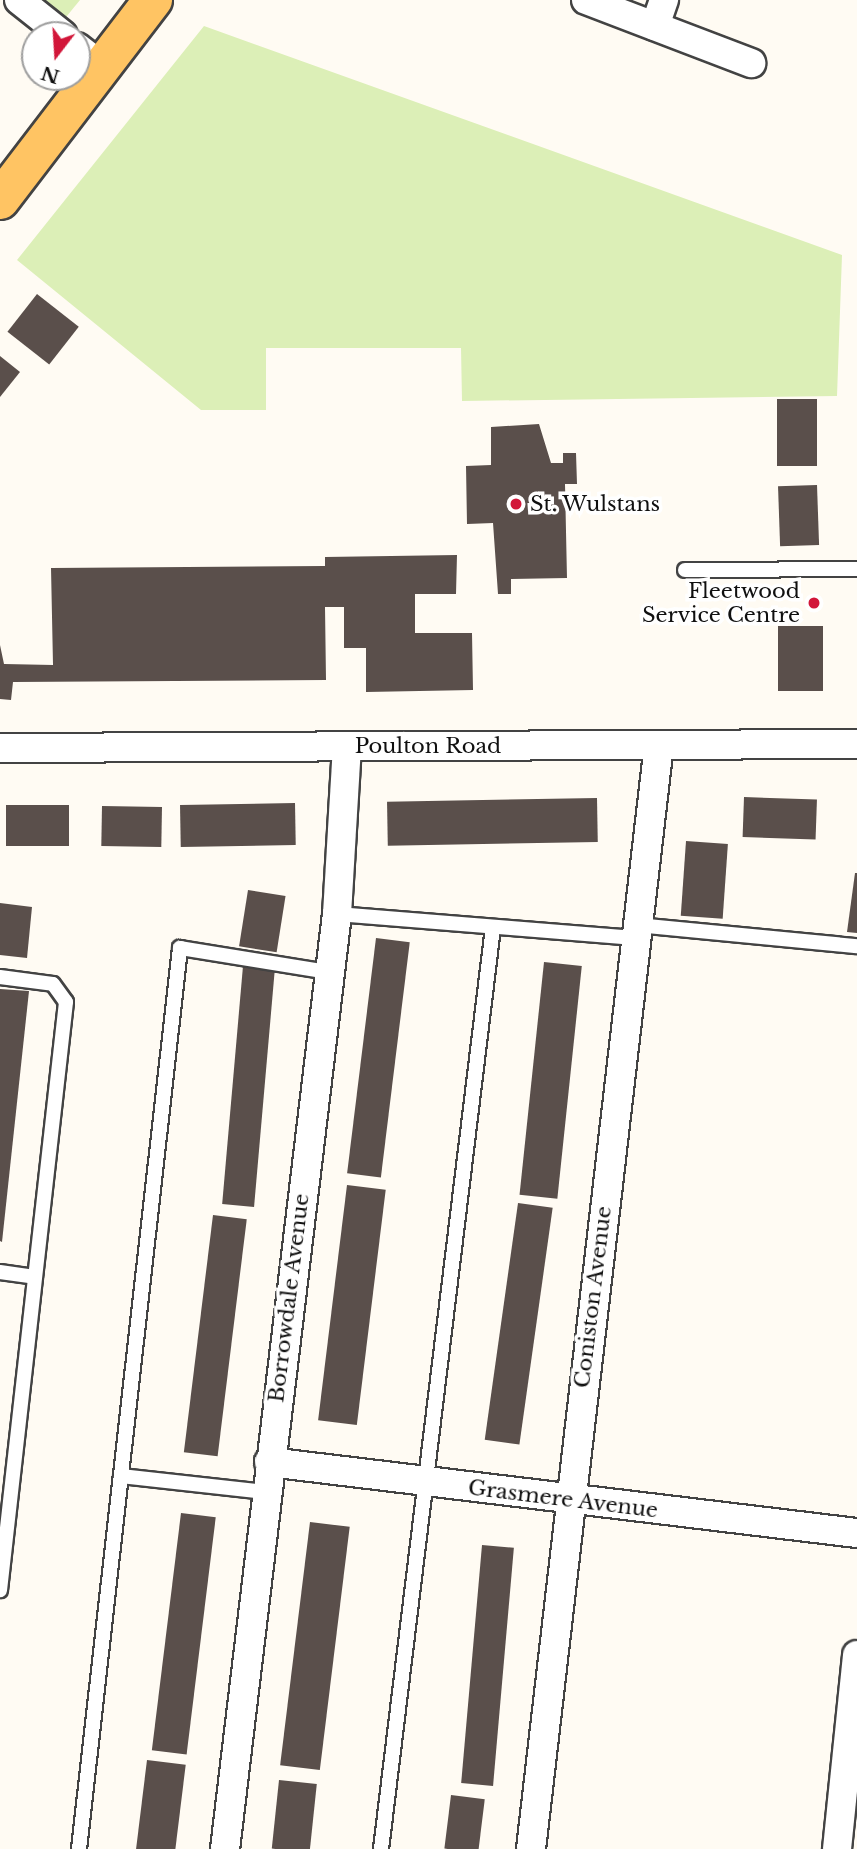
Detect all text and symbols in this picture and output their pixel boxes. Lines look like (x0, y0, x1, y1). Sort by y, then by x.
north arrow (21, 21, 91, 91)
text: N (38, 61, 62, 88)
place label: St. Wulstans (530, 491, 661, 517)
marker: St. Wulstans (508, 496, 524, 512)
place label: Fleetwood Service Centre (642, 578, 800, 628)
marker: Fleetwood Service Centre (806, 595, 822, 611)
street label: Poulton Road (355, 733, 501, 759)
street label: Borrowdale Avenue (264, 1192, 314, 1404)
street label: Coniston Avenue (569, 1204, 617, 1390)
street label: Grasmere Avenue (466, 1475, 660, 1523)

